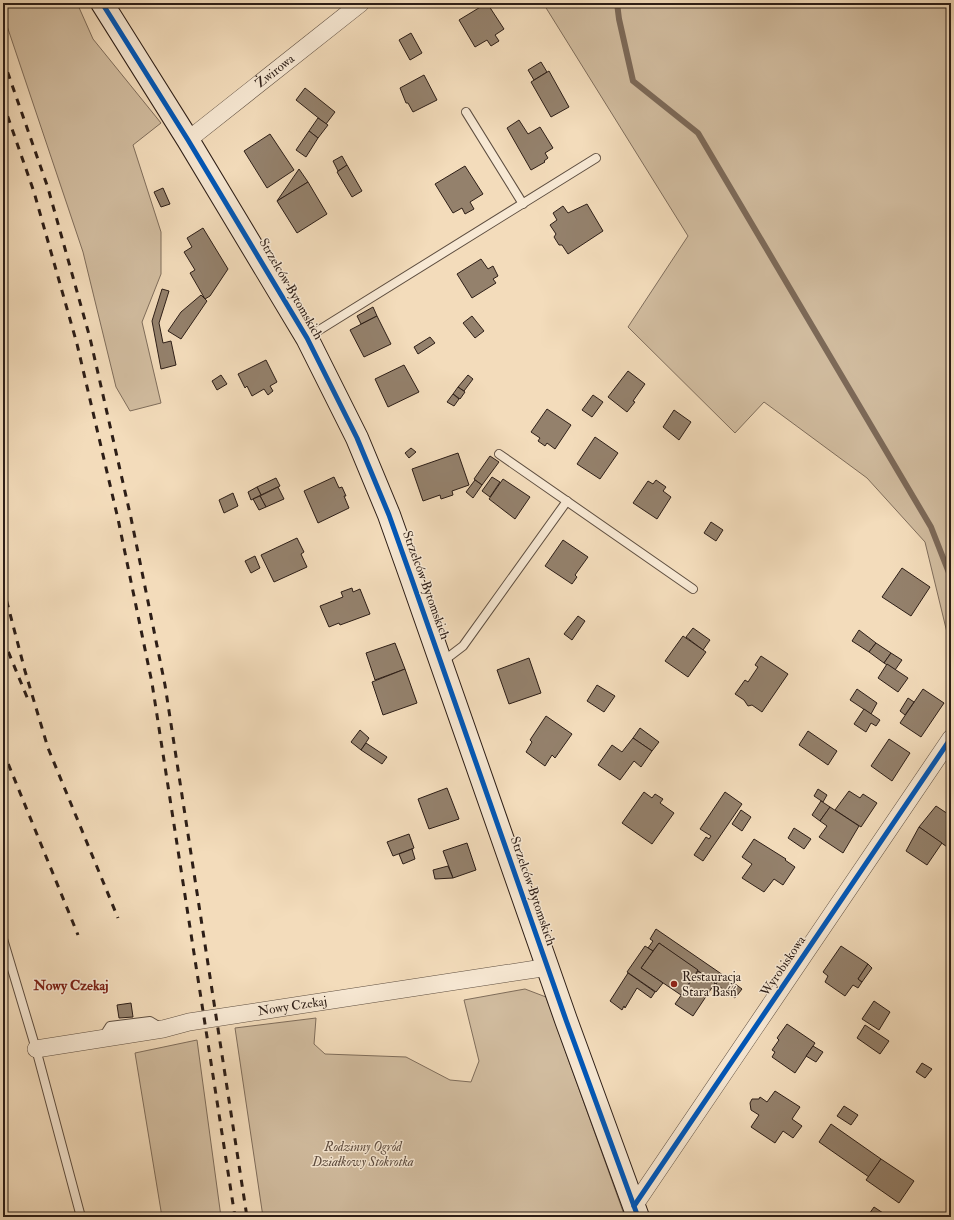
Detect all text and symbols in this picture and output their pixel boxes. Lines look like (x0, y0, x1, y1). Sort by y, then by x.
street label: Żwirowa (252, 50, 298, 91)
street label: Strzelców Bytomskich (255, 236, 327, 343)
street label: Strzelców Bytomskich (398, 529, 453, 642)
street label: Strzelców Bytomskich (506, 834, 559, 948)
street label: Wyrobiskowa (756, 932, 810, 1001)
place label: Restauracja Stara Baśń (682, 969, 742, 1000)
district label: Nowy Czekaj (33, 977, 109, 995)
marker: Restauracja Stara Baśń (669, 979, 679, 989)
street label: Nowy Czekaj (257, 993, 328, 1019)
park label: Rodzinny Ogród Działkowy Stokrotka (311, 1139, 414, 1170)

